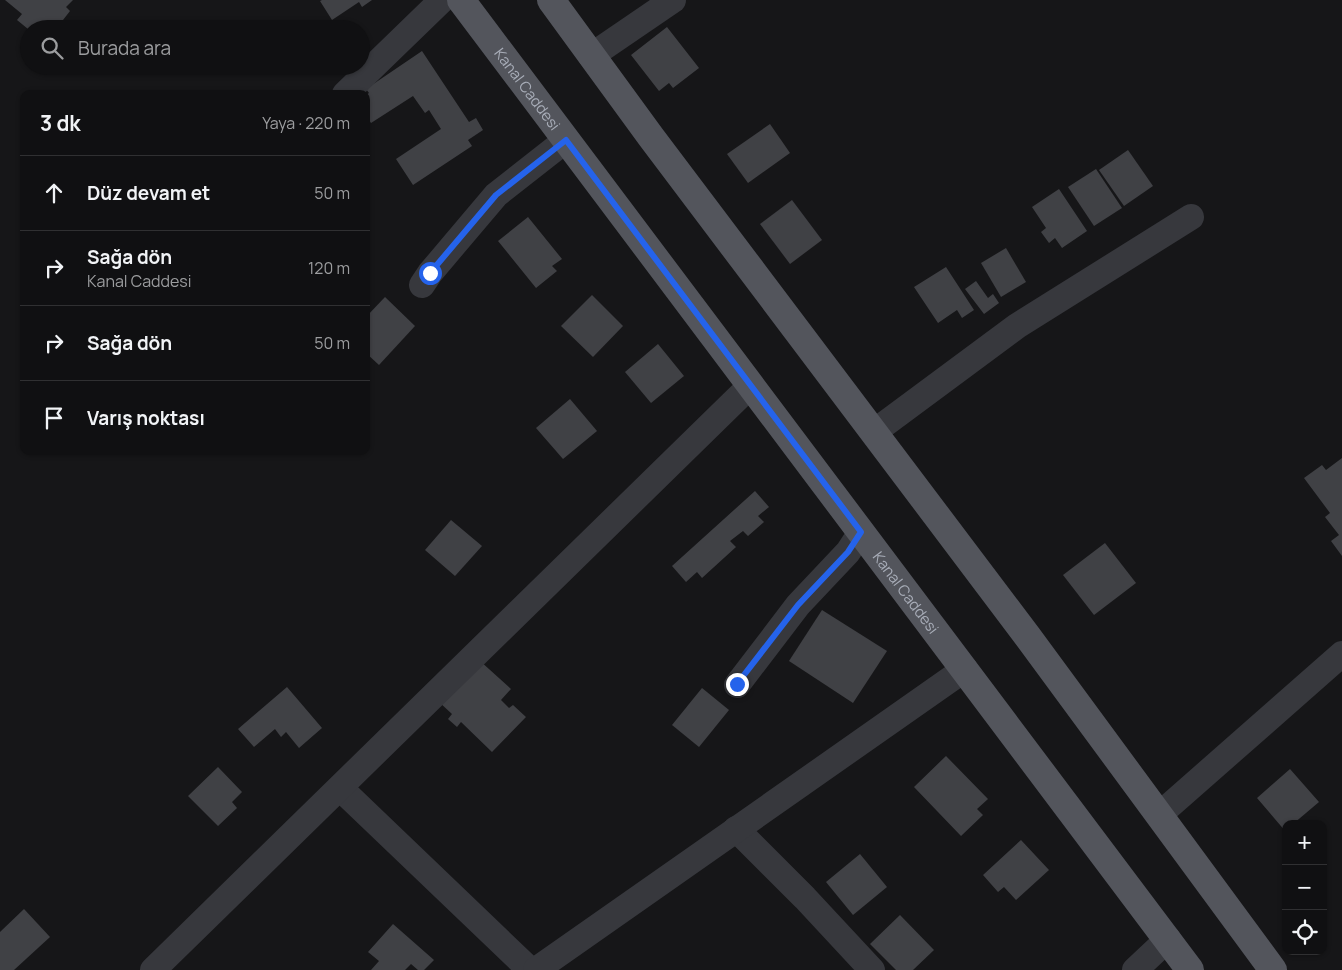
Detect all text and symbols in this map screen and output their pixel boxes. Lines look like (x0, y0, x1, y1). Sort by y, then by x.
search box (20, 20, 370, 75)
icon: search (38, 34, 66, 62)
text: Burada ara (78, 35, 171, 61)
street label: Kanal Caddesi (490, 43, 566, 134)
text: 3 dk (40, 109, 81, 137)
text: Yaya · 220 m (262, 112, 350, 134)
icon: ahead (40, 179, 68, 207)
text: Düz devam et (87, 180, 210, 206)
text: 50 m (314, 182, 350, 204)
text: Sağa dön (87, 244, 172, 270)
icon: right (40, 254, 68, 282)
text: 120 m (308, 257, 350, 279)
route start (419, 262, 442, 285)
text: Kanal Caddesi (87, 270, 192, 292)
icon: right (40, 329, 68, 357)
text: Sağa dön (87, 330, 172, 356)
text: 50 m (314, 332, 350, 354)
icon: arrive (40, 404, 68, 432)
text: Varış noktası (87, 405, 205, 431)
street label: Kanal Caddesi (868, 547, 944, 638)
route end (726, 673, 749, 696)
map controls (1282, 820, 1327, 955)
button: + (1282, 820, 1327, 865)
button: − (1282, 865, 1327, 910)
button: locate (1282, 910, 1327, 955)

